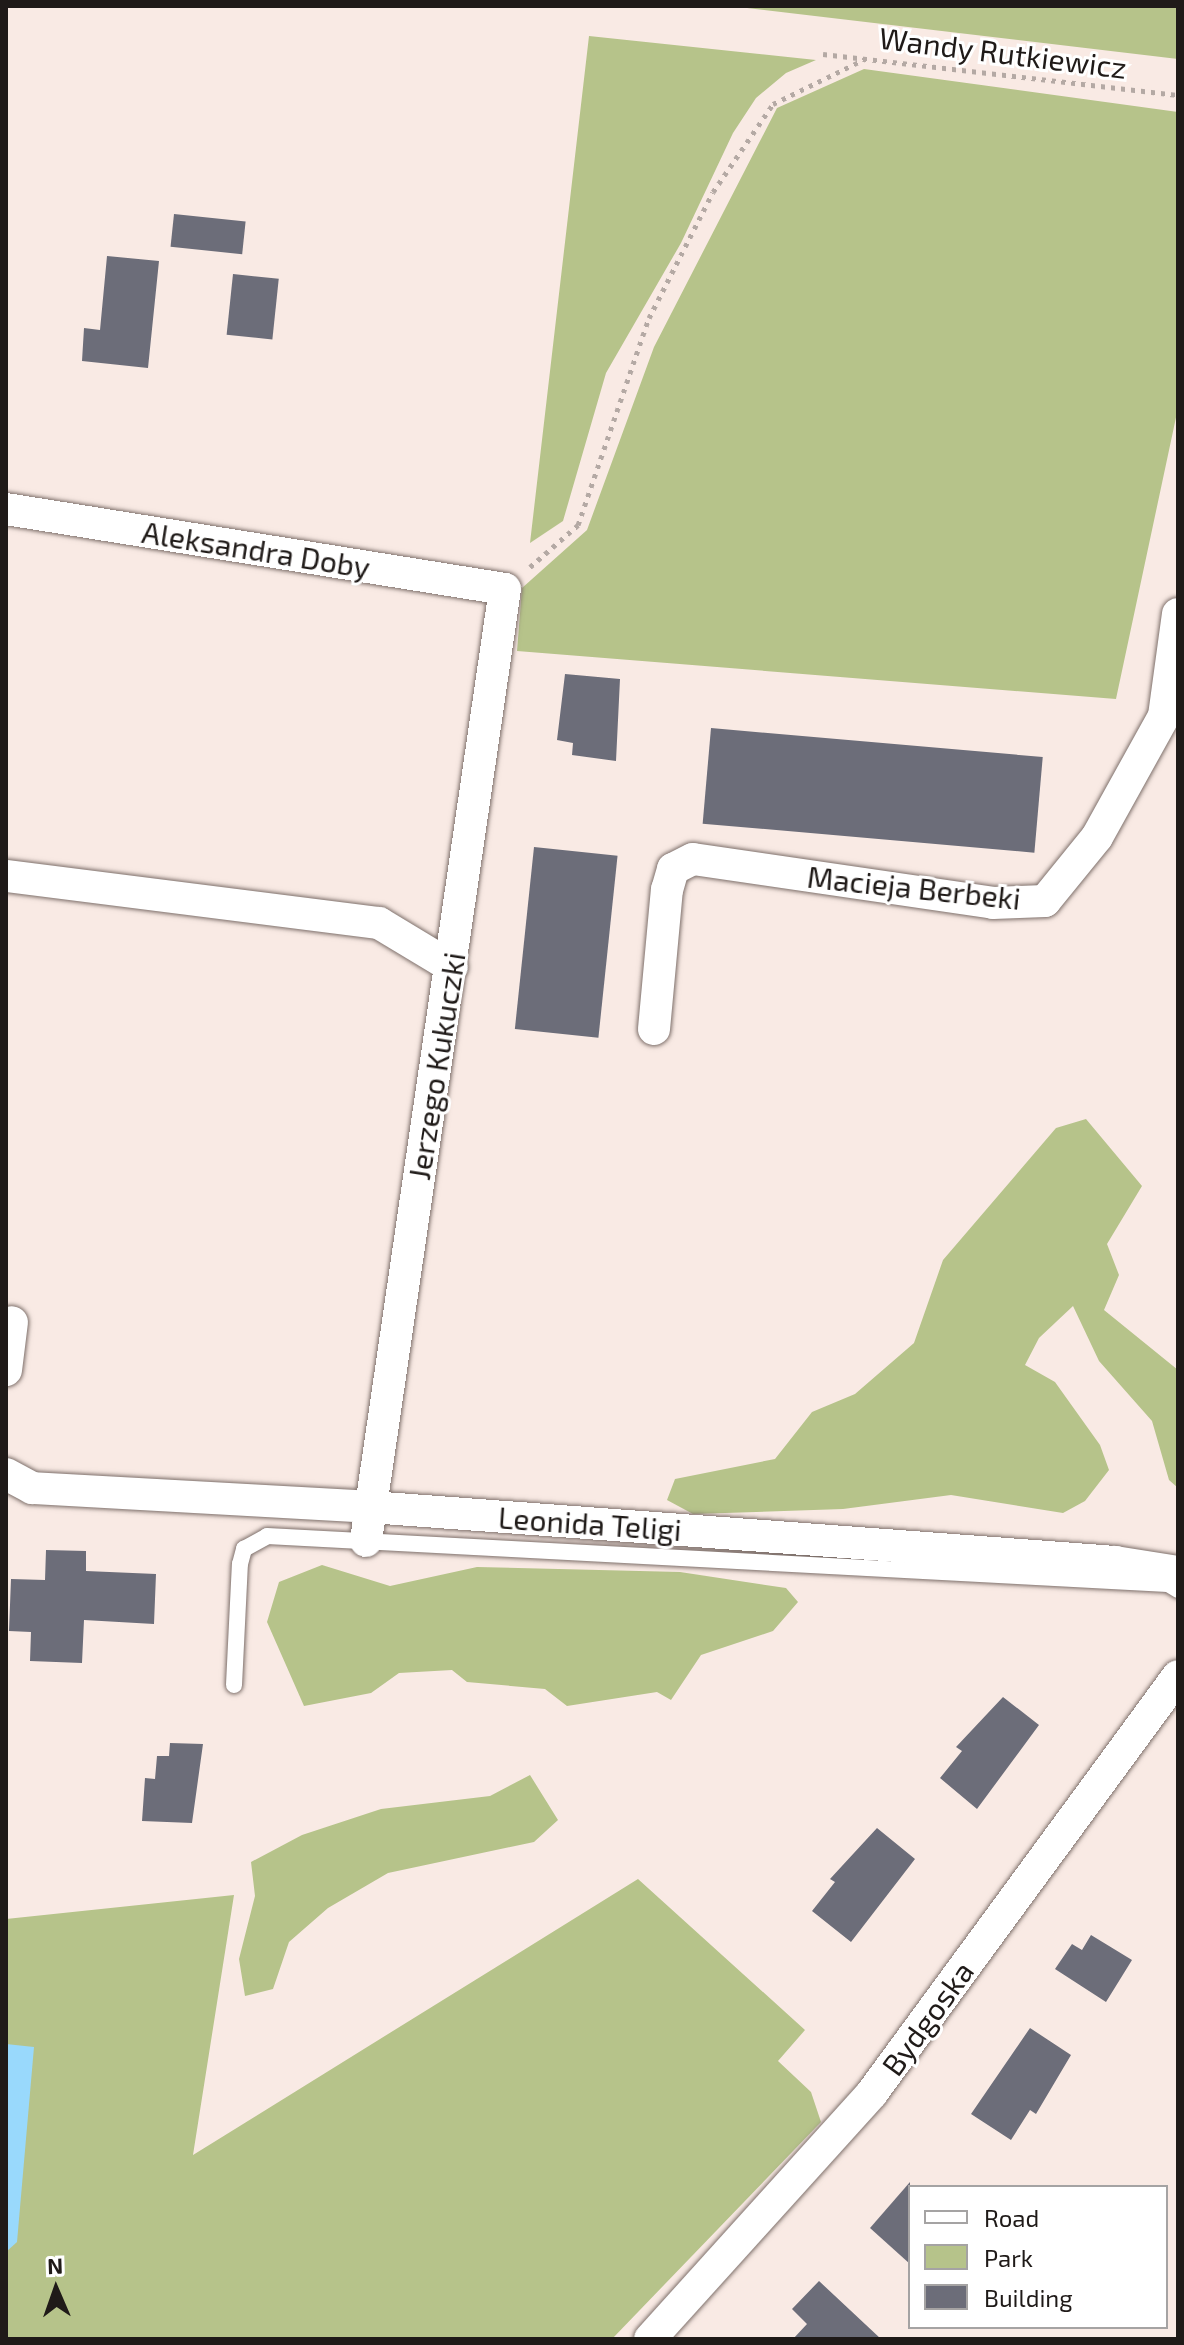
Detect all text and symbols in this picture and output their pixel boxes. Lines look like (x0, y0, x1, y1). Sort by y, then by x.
street label: Wandy Rutkiewicz (877, 19, 1129, 85)
street label: Aleksandra Doby (139, 513, 373, 585)
street label: Macieja Berbeki (806, 858, 1022, 916)
street label: Jerzego Kukuczki (400, 950, 472, 1182)
street label: Leonida Teligi (497, 1499, 683, 1547)
street label: Bydgoska (874, 1954, 980, 2082)
legend (908, 2185, 1168, 2329)
text: Road (984, 2203, 1039, 2232)
text: Park (984, 2243, 1033, 2272)
north arrow (16, 2249, 96, 2329)
text: N (47, 2252, 64, 2278)
text: Building (984, 2283, 1073, 2312)

